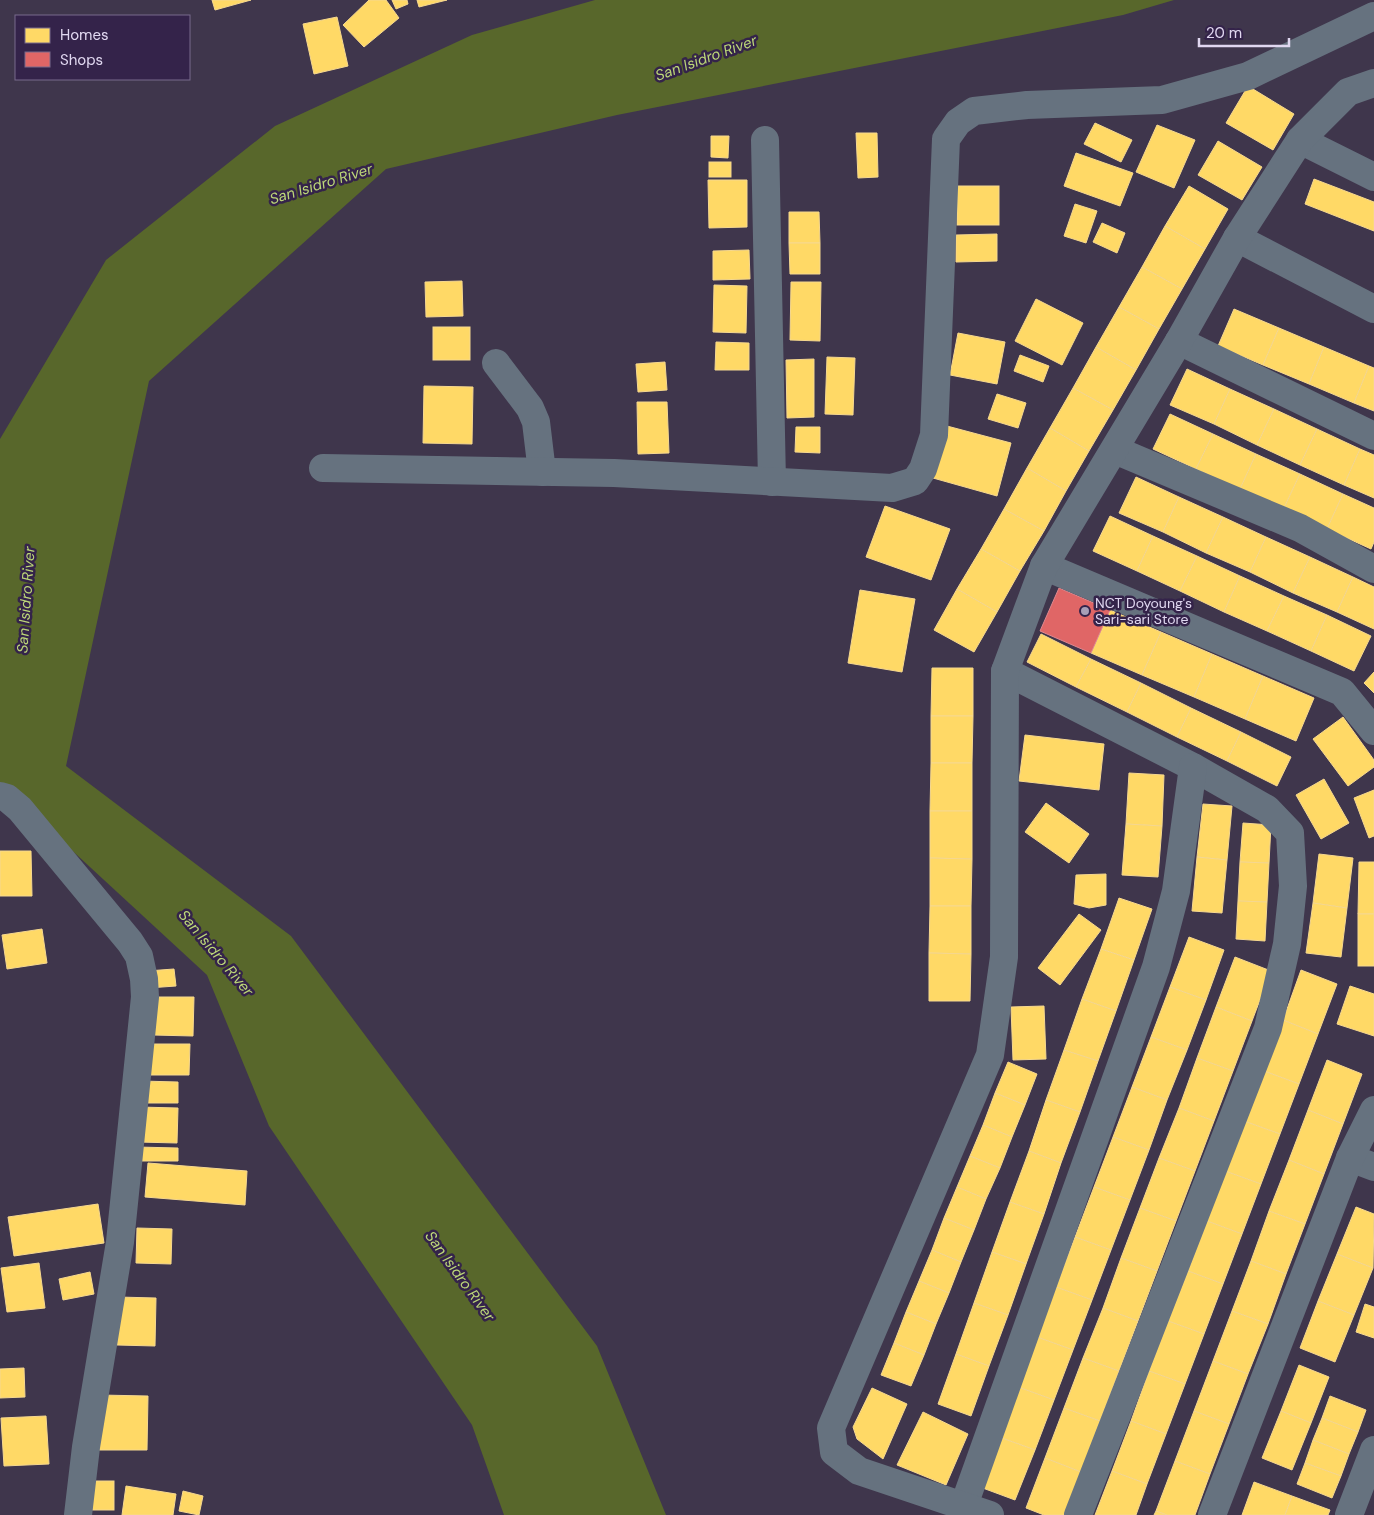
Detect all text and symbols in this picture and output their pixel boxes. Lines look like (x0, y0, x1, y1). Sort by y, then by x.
legend (15, 15, 190, 80)
scale bar (1199, 15, 1289, 47)
text: 20 m (1206, 23, 1242, 43)
text: Homes (60, 25, 109, 45)
water label: San Isidro River (652, 30, 760, 86)
text: Shops (60, 50, 103, 70)
water label: San Isidro River (267, 159, 375, 209)
water label: San Isidro River (12, 546, 40, 654)
place label: NCT Doyoung's Sari-sari Store (1095, 594, 1192, 628)
marker: NCT Doyoung's Sari-sari Store (1079, 605, 1091, 617)
water label: San Isidro River (174, 906, 258, 1001)
water label: San Isidro River (421, 1227, 500, 1325)

